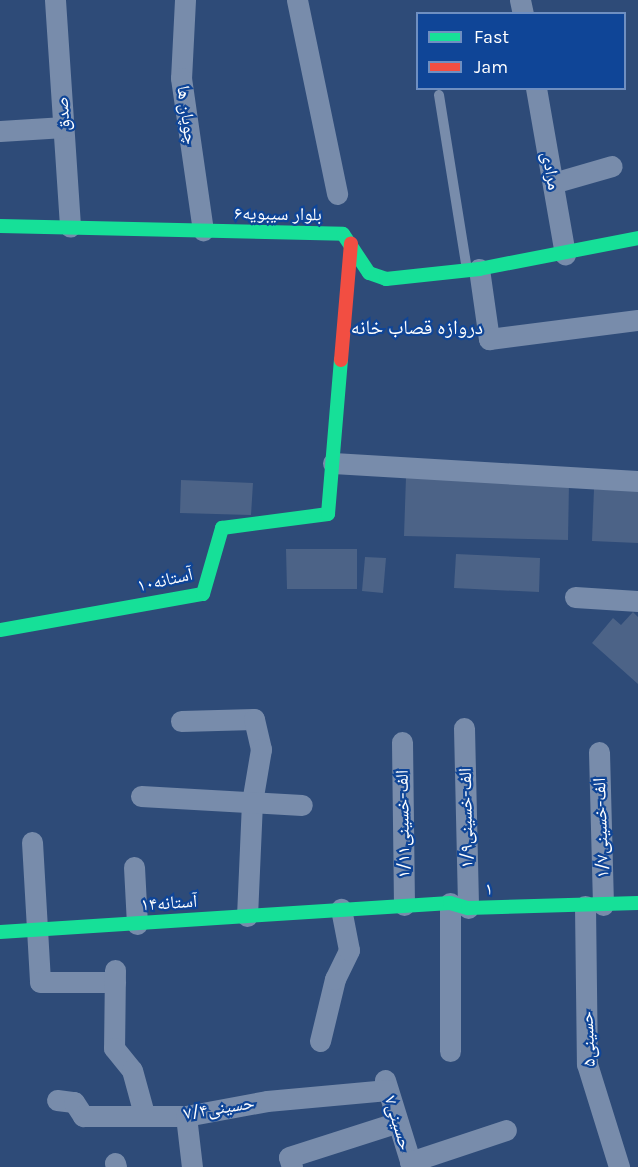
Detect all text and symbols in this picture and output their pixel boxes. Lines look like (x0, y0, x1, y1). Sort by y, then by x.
legend (416, 12, 626, 90)
text: Fast (474, 26, 509, 48)
text: Jam (474, 56, 508, 78)
street label: چوپان ها (172, 84, 202, 146)
street label: صدق (51, 96, 75, 132)
street label: مرادی (537, 150, 565, 192)
street label: ۶بلوار سیبویه (234, 202, 322, 226)
district label: دروازه قصاب خانه (351, 315, 483, 339)
street label: آستانه۱۰ (135, 563, 195, 597)
street label: الف-خسینی۱/۹ (454, 768, 478, 868)
street label: الف-خسینی۱/۱۱ (391, 770, 415, 878)
street label: الف-خسینی۱/۷ (588, 777, 614, 879)
street label: ۱ (485, 878, 493, 900)
street label: آستانه۱۴ (140, 890, 198, 916)
street label: حسینی۵ (576, 1011, 600, 1067)
street label: حسینی۷/۴ (182, 1092, 256, 1124)
street label: حسینی۷ (380, 1093, 416, 1153)

